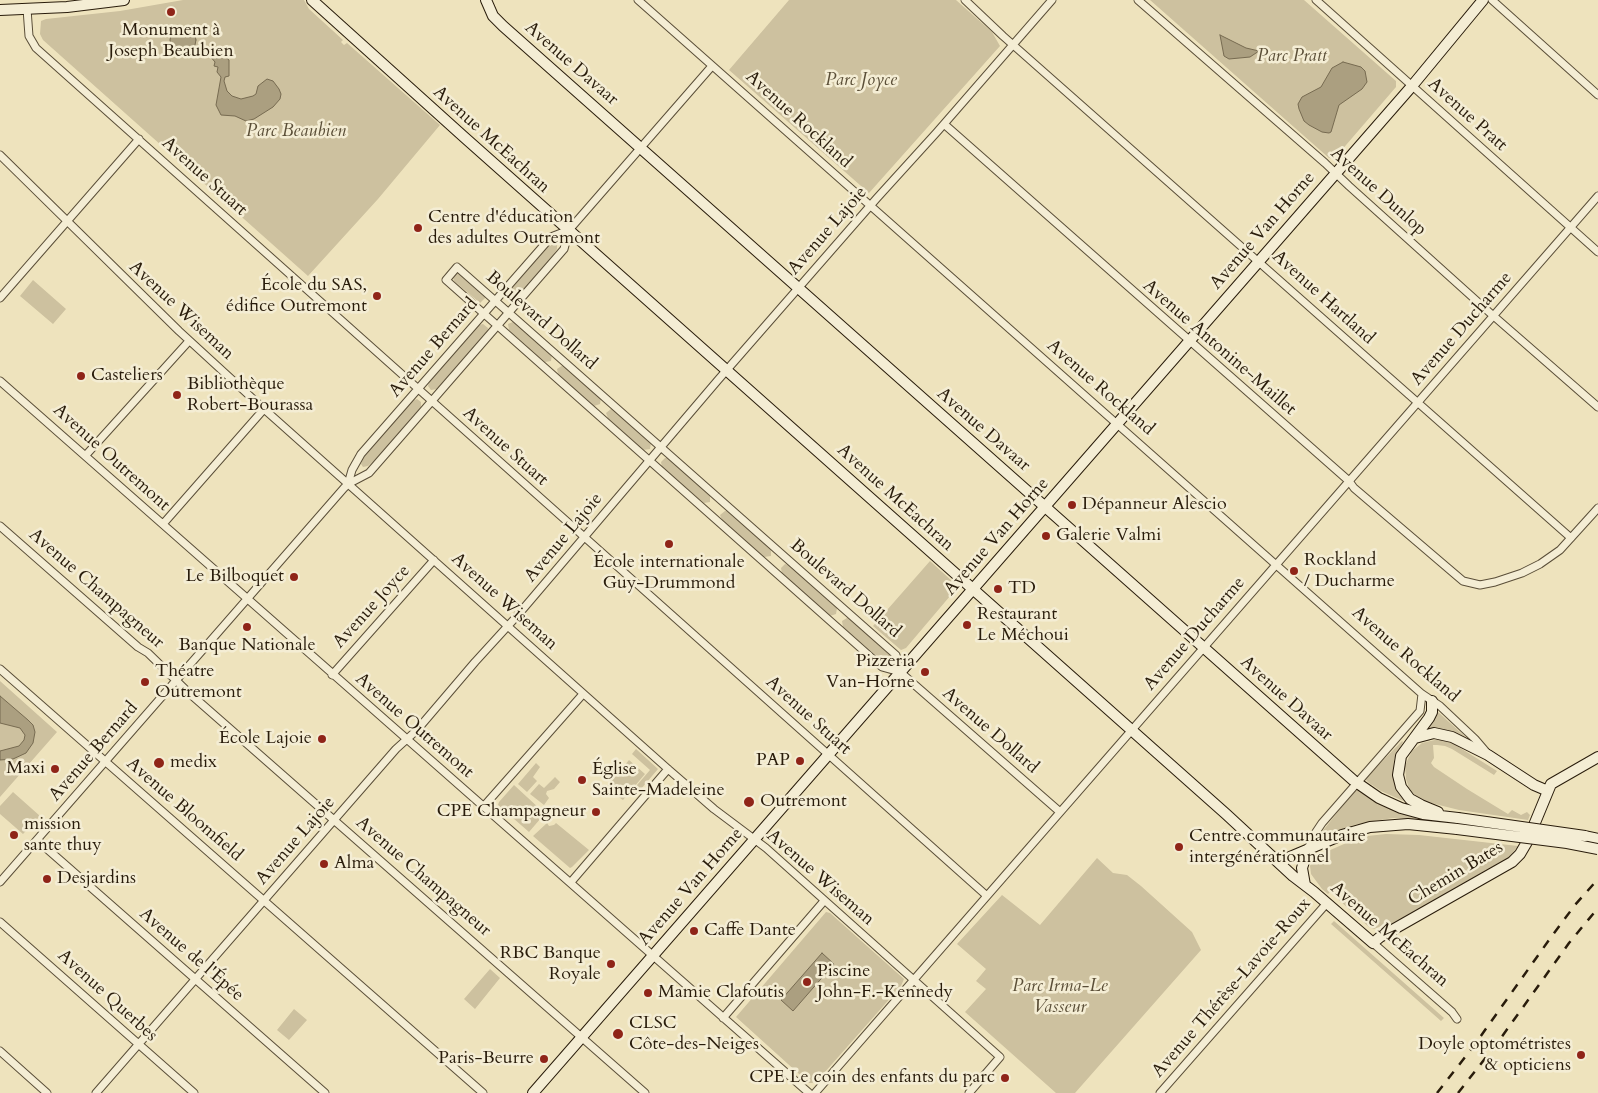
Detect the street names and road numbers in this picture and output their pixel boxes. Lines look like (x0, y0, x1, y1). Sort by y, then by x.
street label: Avenue Davaar (520, 18, 622, 110)
street label: Avenue Rockland (740, 67, 856, 173)
street label: Avenue Pratt (1423, 74, 1511, 156)
street label: Avenue McEachran (428, 82, 554, 198)
street label: Avenue Stuart (157, 133, 251, 221)
street label: Avenue Dunlop (1326, 143, 1430, 241)
street label: Avenue Van Horne (1206, 168, 1320, 294)
street label: Avenue Lajoie (784, 182, 872, 280)
street label: Avenue Hartland (1267, 246, 1379, 350)
street label: Avenue Wiseman (124, 257, 238, 365)
street label: Boulevard Dollard (481, 267, 601, 375)
street label: Avenue Ducharme (1407, 268, 1517, 390)
street label: Avenue Antonine-Maillet (1138, 275, 1300, 421)
street label: Avenue Bernard (385, 294, 483, 402)
street label: Avenue Rockland (1042, 335, 1158, 441)
street label: Avenue Davaar (932, 384, 1034, 476)
street label: Avenue Outremont (48, 400, 174, 516)
street label: Avenue Stuart (458, 403, 552, 491)
street label: Avenue McEachran (832, 440, 958, 556)
street label: Avenue Van Horne (940, 474, 1054, 600)
street label: Avenue Lajoie (520, 489, 608, 587)
street label: Avenue Champagneur (24, 524, 168, 654)
street label: Boulevard Dollard (785, 535, 905, 643)
street label: Avenue Wiseman (446, 549, 562, 655)
street label: Avenue Joyce (329, 561, 415, 653)
street label: Avenue Ducharme (1140, 573, 1250, 695)
street label: Avenue Rockland (1347, 602, 1463, 708)
street label: Avenue Davaar (1235, 652, 1337, 746)
street label: Avenue Outremont (350, 669, 478, 783)
street label: Avenue Stuart (761, 672, 855, 760)
street label: Avenue Dollard (937, 683, 1043, 779)
street label: Avenue Bernard (45, 698, 143, 806)
street label: Avenue Bloomfield (121, 754, 247, 866)
street label: Avenue Lajoie (252, 792, 340, 890)
street label: Avenue Champagneur (351, 812, 495, 942)
street label: Avenue Van Horne (634, 824, 748, 950)
street label: Avenue Wiseman (762, 825, 878, 931)
street label: Chemin Bates (1405, 837, 1507, 911)
street label: Avenue McEachran (1325, 878, 1453, 992)
street label: Avenue Thérèse-Lavoie-Roux (1148, 894, 1316, 1082)
street label: Avenue de l'Épée (134, 904, 248, 1006)
street label: Avenue Querbes (53, 945, 161, 1047)

